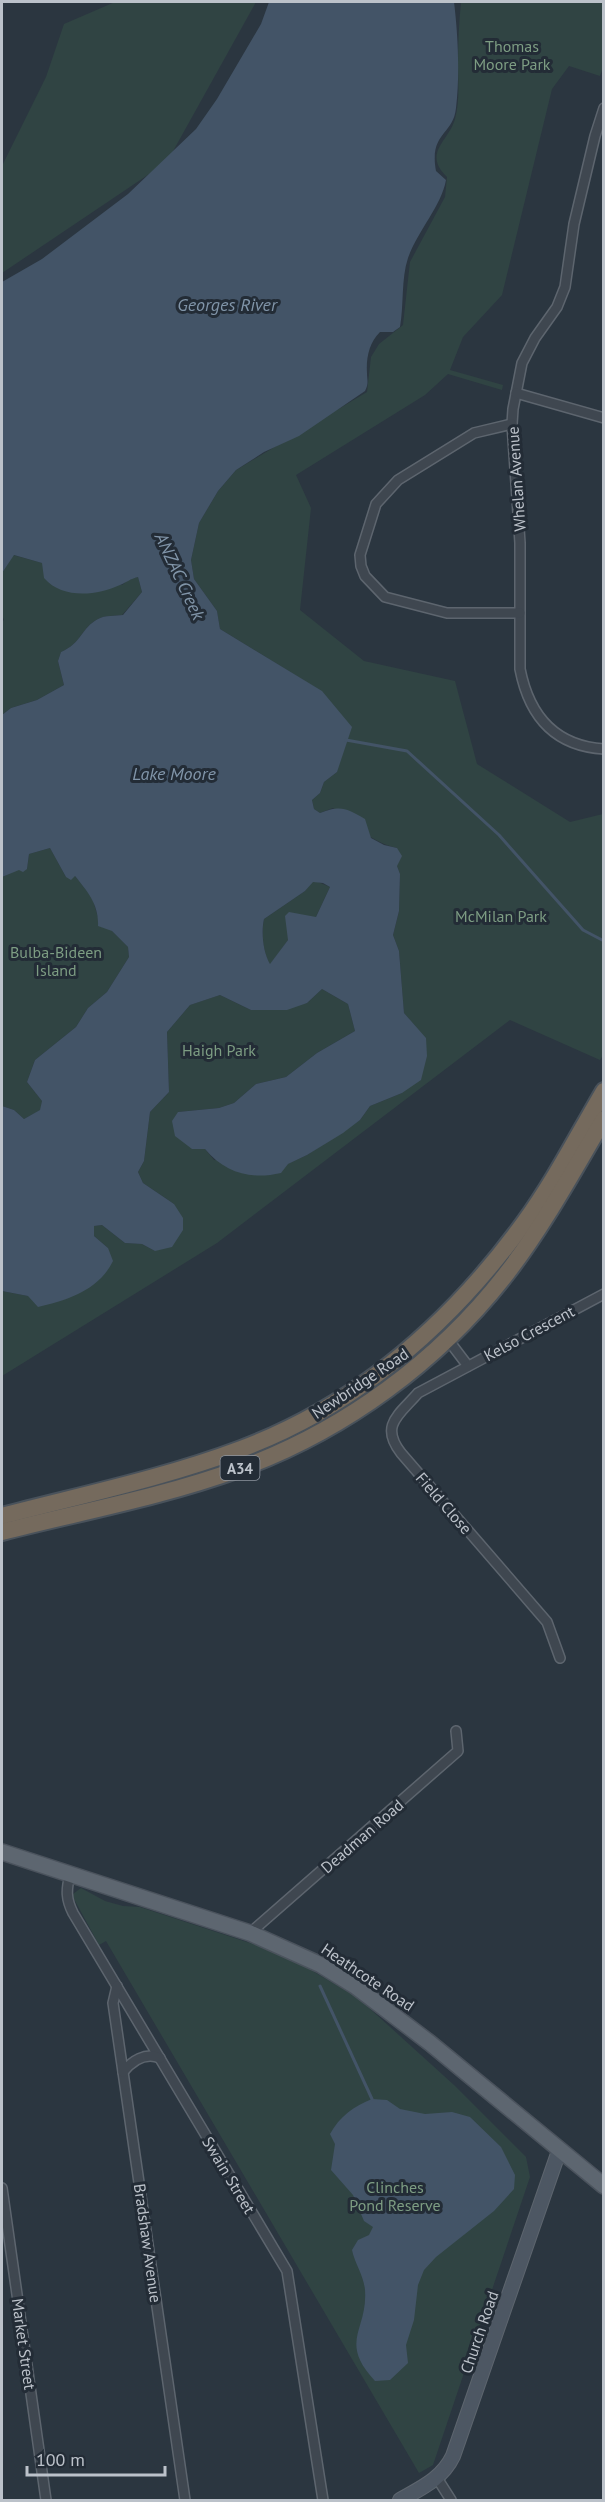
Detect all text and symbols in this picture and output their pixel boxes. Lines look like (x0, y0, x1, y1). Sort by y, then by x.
park label: Thomas Moore Park (473, 36, 551, 74)
water label: Georges River (177, 293, 278, 316)
street label: Whelan Avenue (502, 426, 530, 532)
water label: ANZAC Creek (149, 528, 211, 624)
water label: Lake Moore (132, 762, 216, 785)
park label: McMilan Park (455, 906, 547, 926)
park label: Bulba-Bideen Island (10, 942, 102, 980)
park label: Haigh Park (182, 1040, 256, 1060)
street label: Kelso Crescent (480, 1300, 578, 1365)
street label: Newbridge Road (308, 1343, 412, 1423)
road number: A34 (220, 1456, 260, 1480)
street label: Field Close (412, 1468, 476, 1538)
street label: Deadman Road (317, 1795, 407, 1877)
street label: Heathcote Road (318, 1939, 418, 2015)
street label: Swain Street (198, 2133, 260, 2218)
park label: Clinches Pond Reserve (349, 2177, 441, 2215)
street label: Bradshaw Avenue (130, 2182, 166, 2304)
street label: Church Road (456, 2288, 502, 2376)
street label: Market Street (8, 2297, 40, 2392)
scale bar (27, 2439, 165, 2477)
text: 100 m (36, 2448, 85, 2471)

